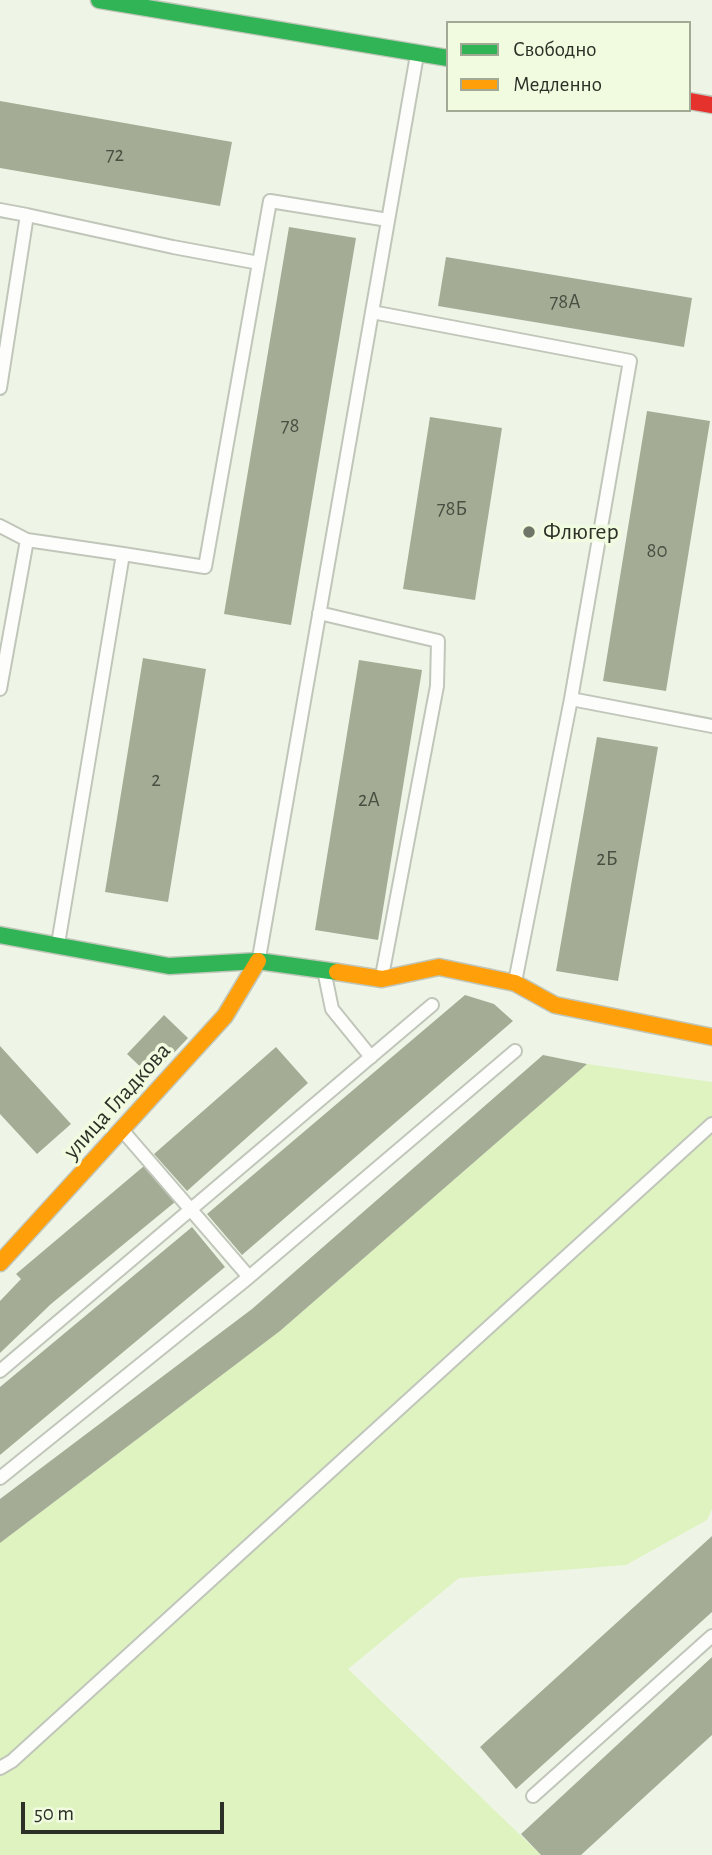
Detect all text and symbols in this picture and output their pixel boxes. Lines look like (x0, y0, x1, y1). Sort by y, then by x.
legend (446, 21, 691, 112)
text: Свободно (513, 39, 597, 60)
text: Медленно (513, 74, 602, 95)
house number: 72 (106, 142, 124, 168)
house number: 78А (549, 289, 581, 315)
house number: 78 (281, 413, 299, 439)
house number: 78Б (437, 496, 467, 522)
place label: Флюгер (543, 518, 619, 546)
marker: Флюгер (521, 524, 537, 540)
house number: 80 (646, 538, 668, 564)
house number: 2 (151, 767, 161, 793)
house number: 2А (358, 787, 380, 813)
house number: 2Б (596, 846, 618, 872)
street label: улица Гладкова (57, 1037, 177, 1165)
scale bar (24, 1788, 228, 1832)
text: 50 m (34, 1803, 74, 1824)

